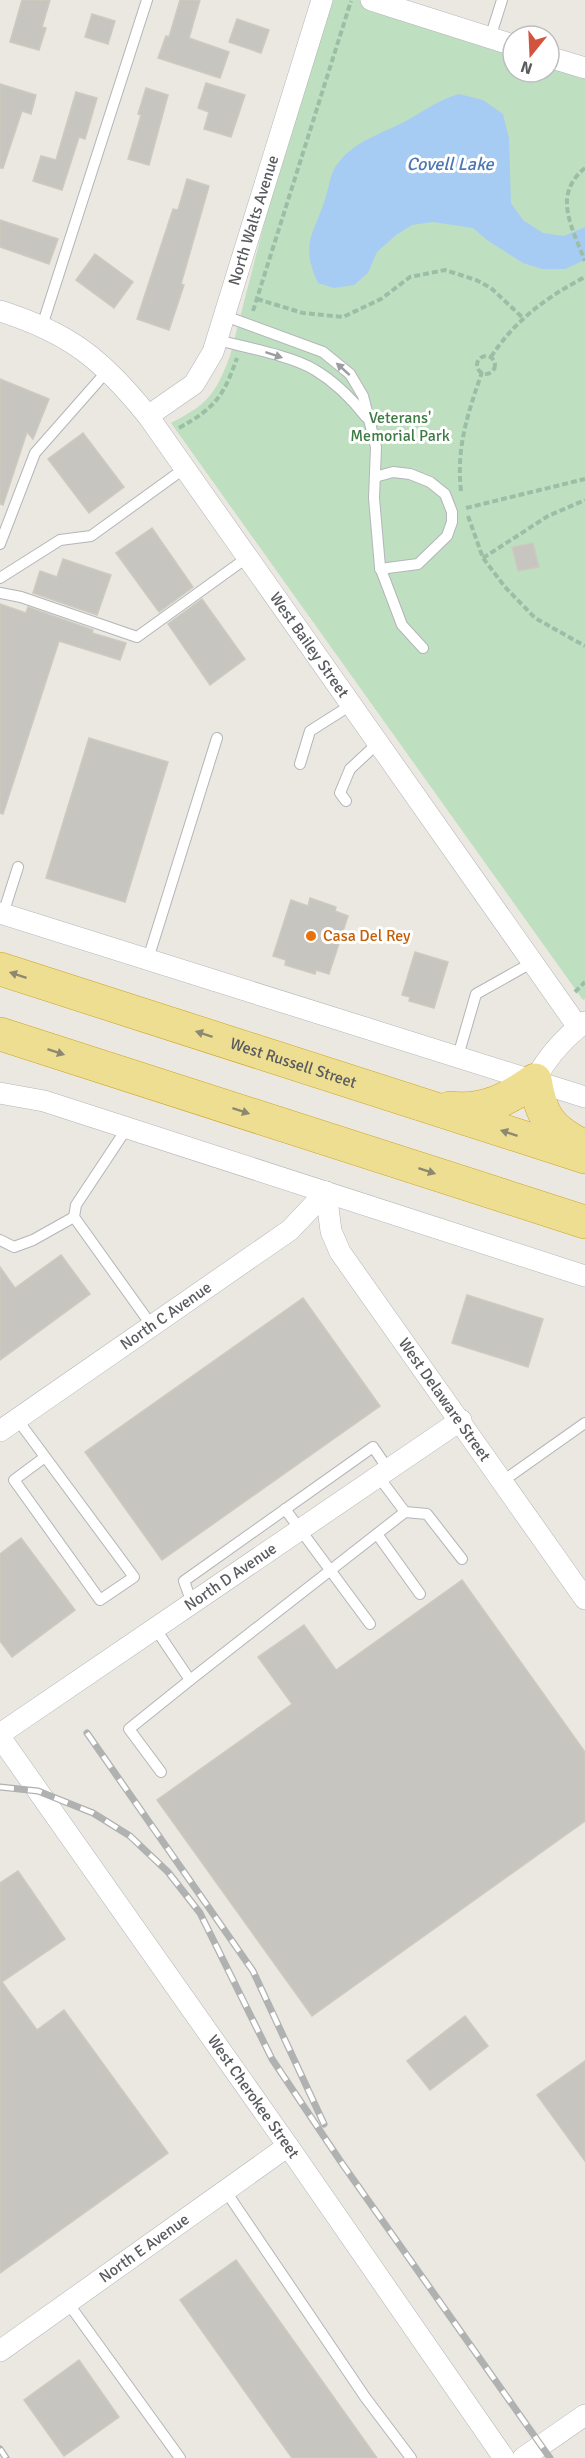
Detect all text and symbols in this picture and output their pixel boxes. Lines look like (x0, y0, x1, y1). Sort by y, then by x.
north arrow (501, 24, 561, 84)
text: N (518, 56, 535, 79)
street label: North Walts Avenue (224, 153, 283, 288)
water label: Covell Lake (406, 153, 495, 175)
one-way arrow (265, 351, 283, 360)
one-way arrow (336, 363, 351, 376)
park label: Veterans' Memorial Park (350, 408, 450, 446)
street label: West Bailey Street (265, 588, 353, 702)
place label: Casa Del Rey (323, 926, 411, 946)
marker: Casa Del Rey (304, 929, 318, 943)
one-way arrow (9, 970, 27, 979)
one-way arrow (195, 1029, 213, 1039)
street label: West Russell Street (227, 1034, 359, 1093)
one-way arrow (47, 1048, 65, 1057)
one-way arrow (232, 1107, 250, 1117)
one-way arrow (500, 1128, 518, 1137)
one-way arrow (418, 1167, 436, 1176)
street label: North C Avenue (117, 1277, 216, 1355)
street label: West Delaware Street (394, 1334, 495, 1466)
street label: North D Avenue (181, 1538, 281, 1615)
street label: West Cherokee Street (203, 2031, 304, 2163)
street label: North E Avenue (95, 2209, 193, 2287)

